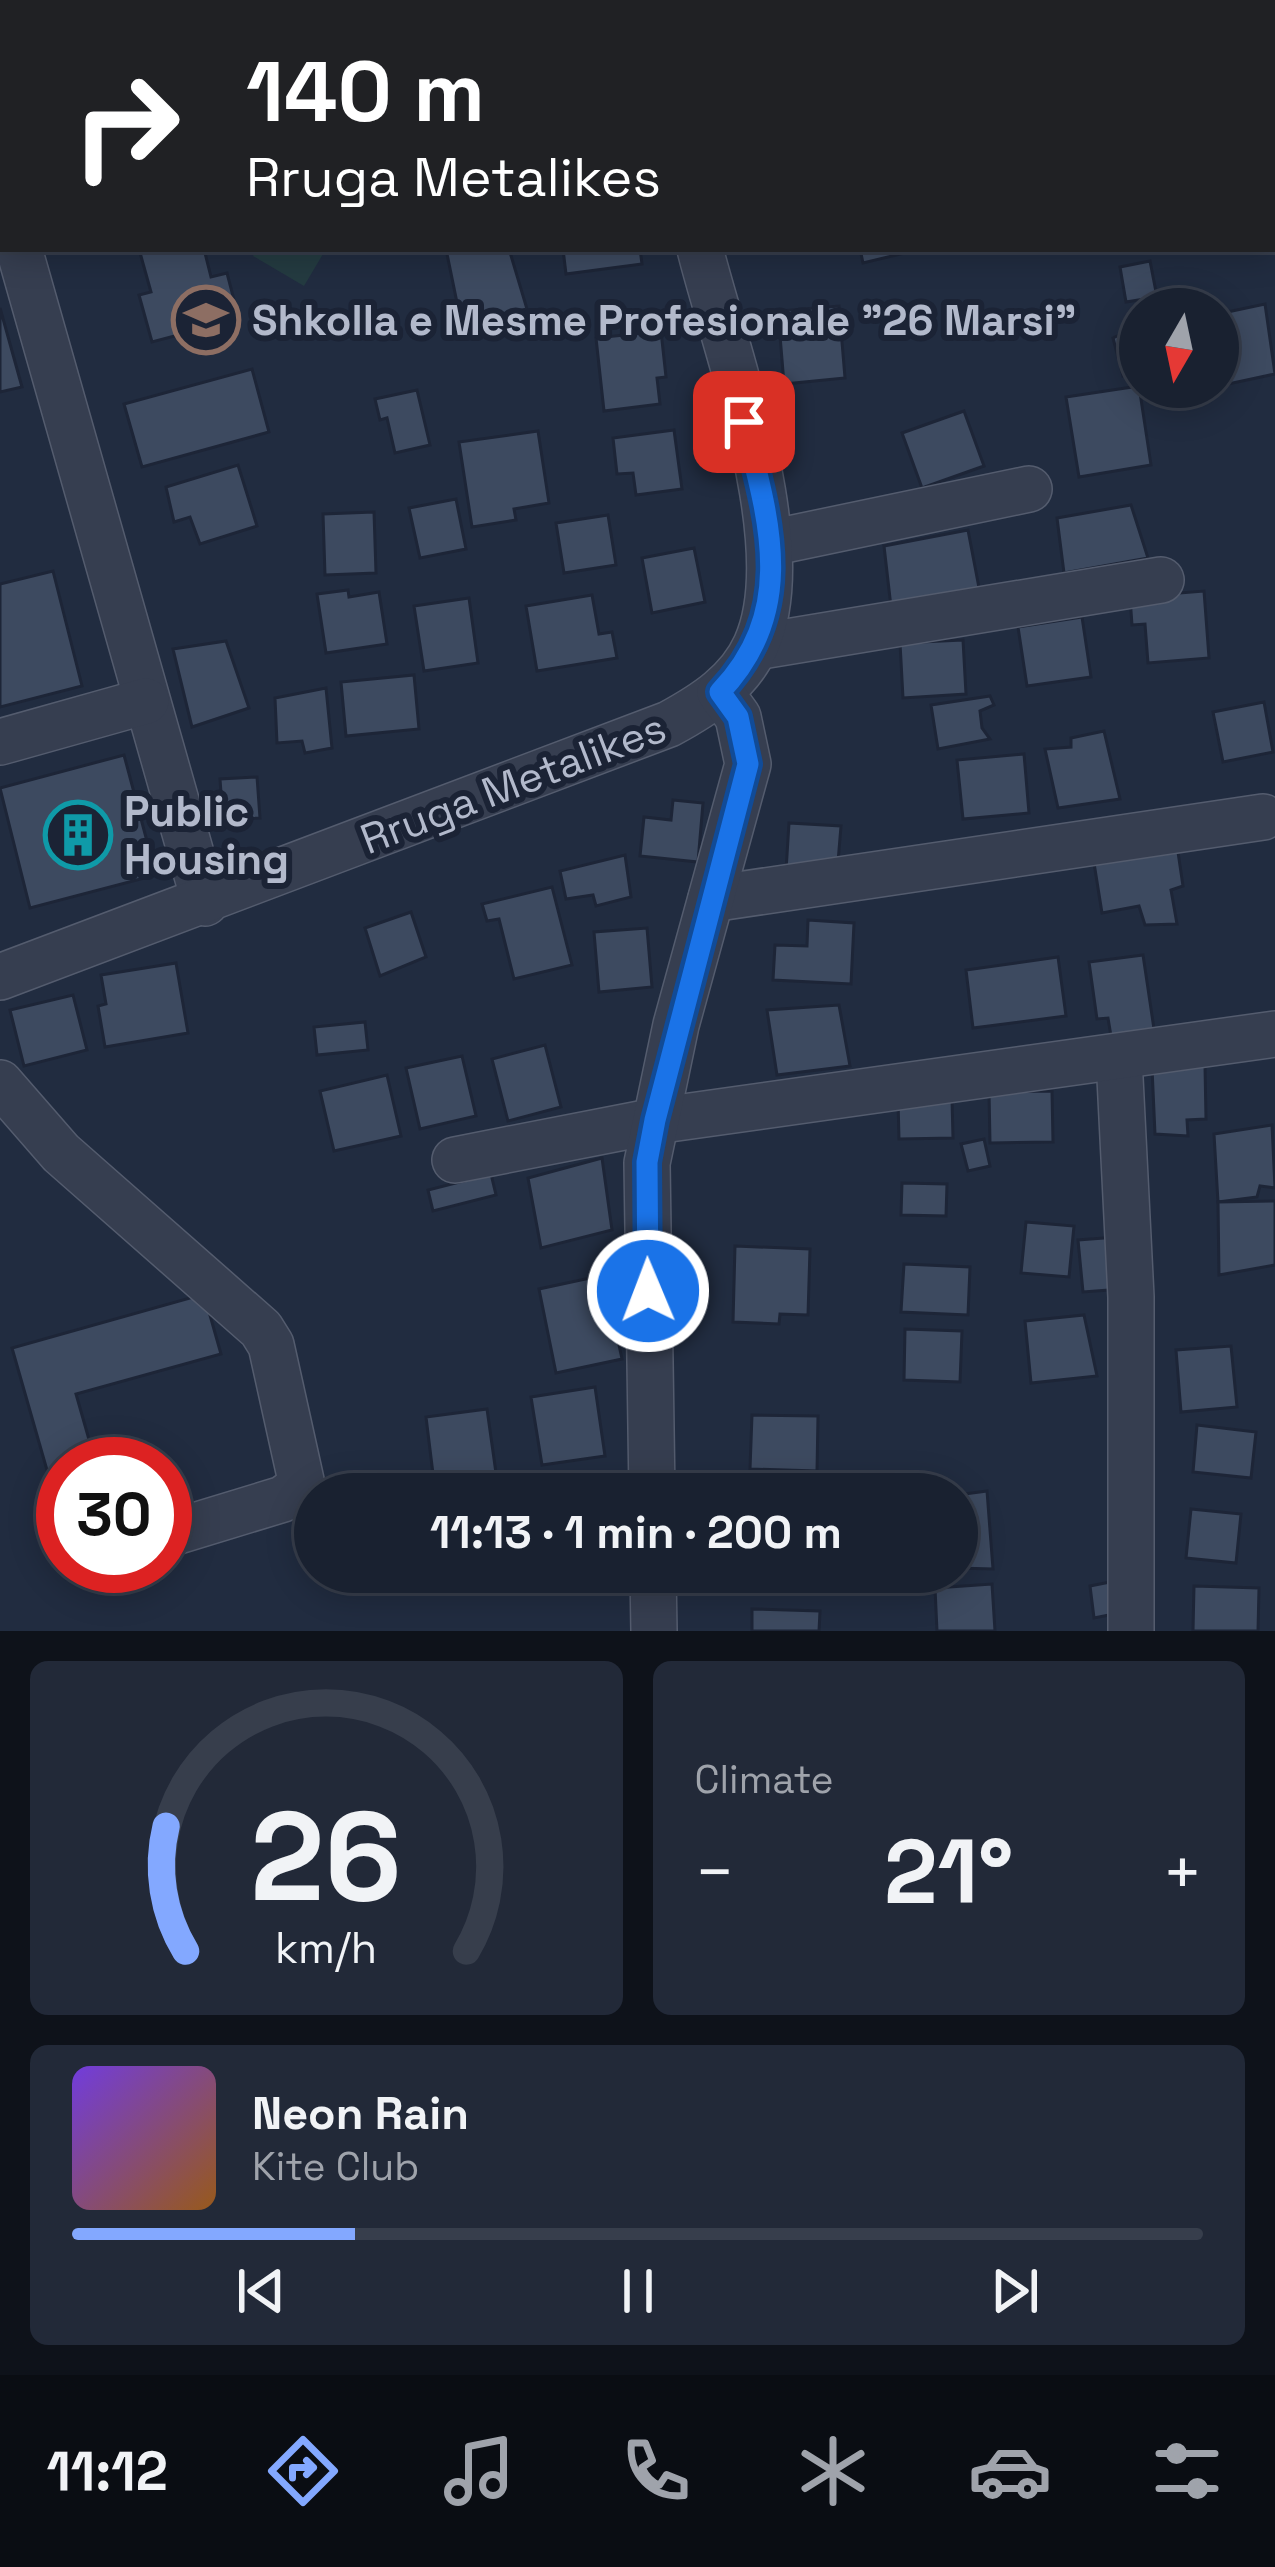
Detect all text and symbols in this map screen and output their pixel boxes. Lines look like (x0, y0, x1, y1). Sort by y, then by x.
text: 140 m (246, 38, 485, 146)
icon: right (48, 48, 204, 204)
text: Rruga Metalikes (246, 143, 661, 212)
school or university icon: Shkolla e Mesme Profesionale "26 Marsi" (171, 285, 241, 355)
north arrow (1119, 288, 1239, 408)
map controls (1119, 288, 1239, 408)
place label: Shkolla e Mesme Profesionale "26 Marsi" (252, 294, 1076, 347)
pin (693, 371, 795, 473)
icon: arrive (711, 389, 777, 455)
street label: Rruga Metalikes (353, 701, 673, 866)
place label: Public Housing (124, 785, 289, 886)
building icon: Public Housing (43, 800, 113, 870)
position arrow (585, 1228, 711, 1354)
speed limit sign: 30 (36, 1437, 192, 1593)
text: 11:13 · 1 min · 200 m (430, 1504, 842, 1561)
text: Climate (695, 1755, 834, 1804)
text: 26 (251, 1777, 402, 1936)
text: 21° (884, 1814, 1014, 1929)
text: − (695, 1830, 735, 1914)
text: + (1162, 1830, 1203, 1914)
text: km/h (275, 1921, 377, 1976)
text: Neon Rain (252, 2085, 469, 2142)
text: Kite Club (252, 2142, 419, 2191)
icon: previous (228, 2258, 294, 2324)
icon: pause (605, 2258, 671, 2324)
icon: next (982, 2258, 1048, 2324)
icon: directions (261, 2429, 345, 2513)
icon: music (437, 2429, 521, 2513)
icon: phone (614, 2429, 698, 2513)
icon: climate (791, 2429, 875, 2513)
icon: car (968, 2429, 1052, 2513)
icon: filters (1145, 2429, 1229, 2513)
text: 11:12 (46, 2437, 168, 2506)

